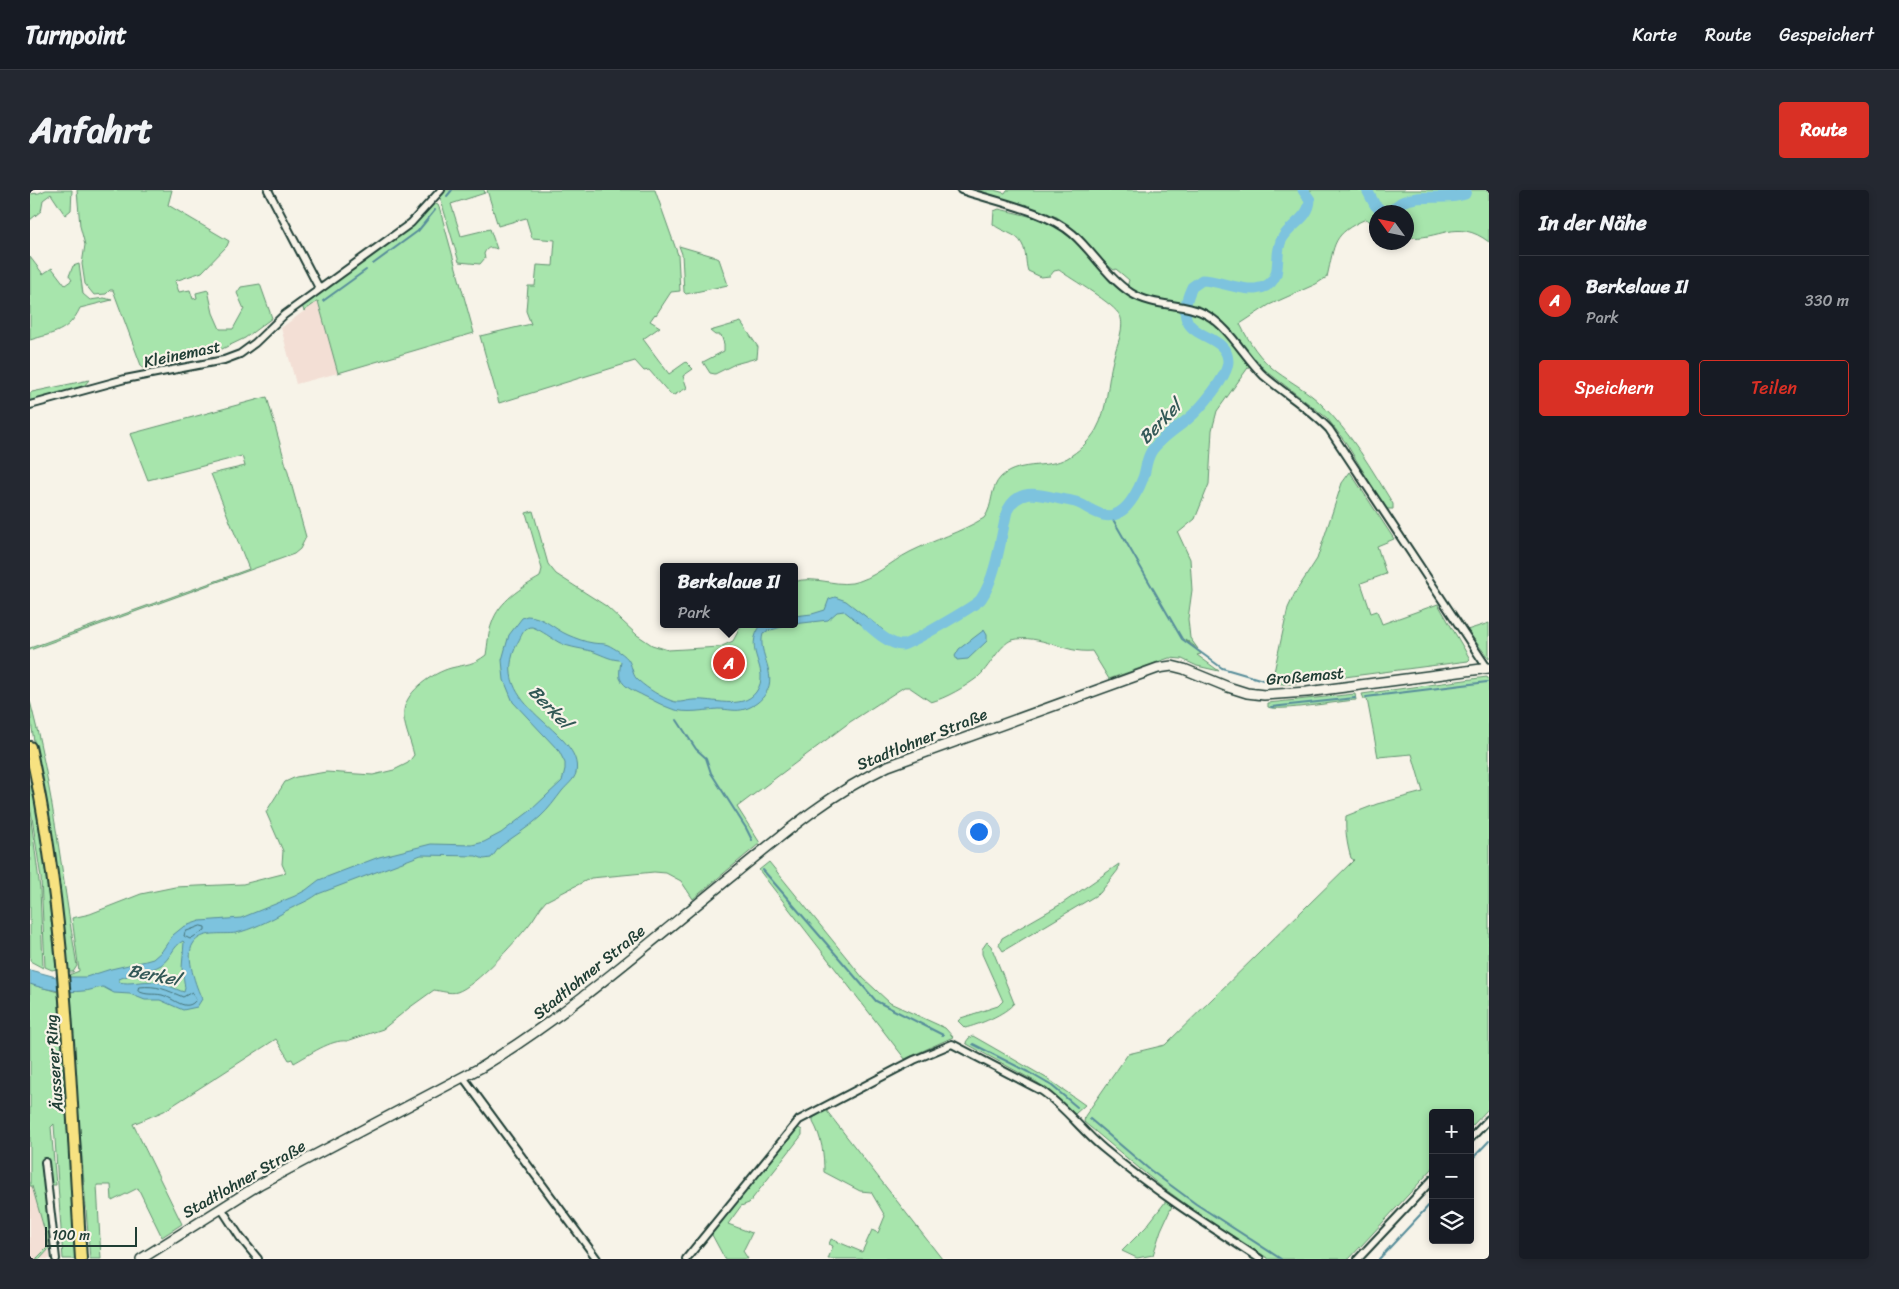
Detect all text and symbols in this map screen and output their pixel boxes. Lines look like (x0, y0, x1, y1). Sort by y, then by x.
text: Turnpoint (25, 14, 127, 56)
text: Karte (1632, 19, 1677, 51)
text: Route (1705, 19, 1751, 51)
text: Gespeichert (1779, 19, 1874, 51)
text: Anfahrt (30, 99, 153, 161)
button: Route (1779, 102, 1869, 158)
text: In der Nähe (1539, 204, 1647, 242)
north arrow (1369, 205, 1414, 250)
text: Berkelaue II (1586, 270, 1689, 303)
text: A (1550, 286, 1560, 315)
text: 330 m (1805, 286, 1849, 315)
text: Park (1586, 303, 1619, 332)
street label: Kleinemast (141, 332, 223, 376)
button: Speichern (1539, 360, 1689, 416)
button: Teilen (1699, 360, 1849, 416)
water label: Berkel (1130, 389, 1192, 452)
popup (660, 563, 798, 628)
text: Berkelaue II (678, 565, 780, 598)
text: Park (678, 598, 711, 627)
pin: A (713, 644, 745, 682)
street label: Großemast (1265, 658, 1345, 694)
water label: Berkel (520, 677, 582, 740)
street label: Stadtlohner Straße (852, 700, 992, 778)
your location (966, 819, 992, 845)
street label: Stadtlohner Straße (526, 917, 652, 1027)
water label: Berkel (125, 954, 186, 996)
street label: Äusserer Ring (36, 1013, 72, 1114)
map controls (1429, 1109, 1474, 1244)
button: + (1429, 1109, 1474, 1154)
street label: Stadtlohner Straße (177, 1132, 311, 1226)
button: − (1429, 1154, 1474, 1199)
button: layers (1429, 1199, 1474, 1244)
text: 100 m (52, 1223, 90, 1248)
scale bar (45, 1224, 138, 1247)

